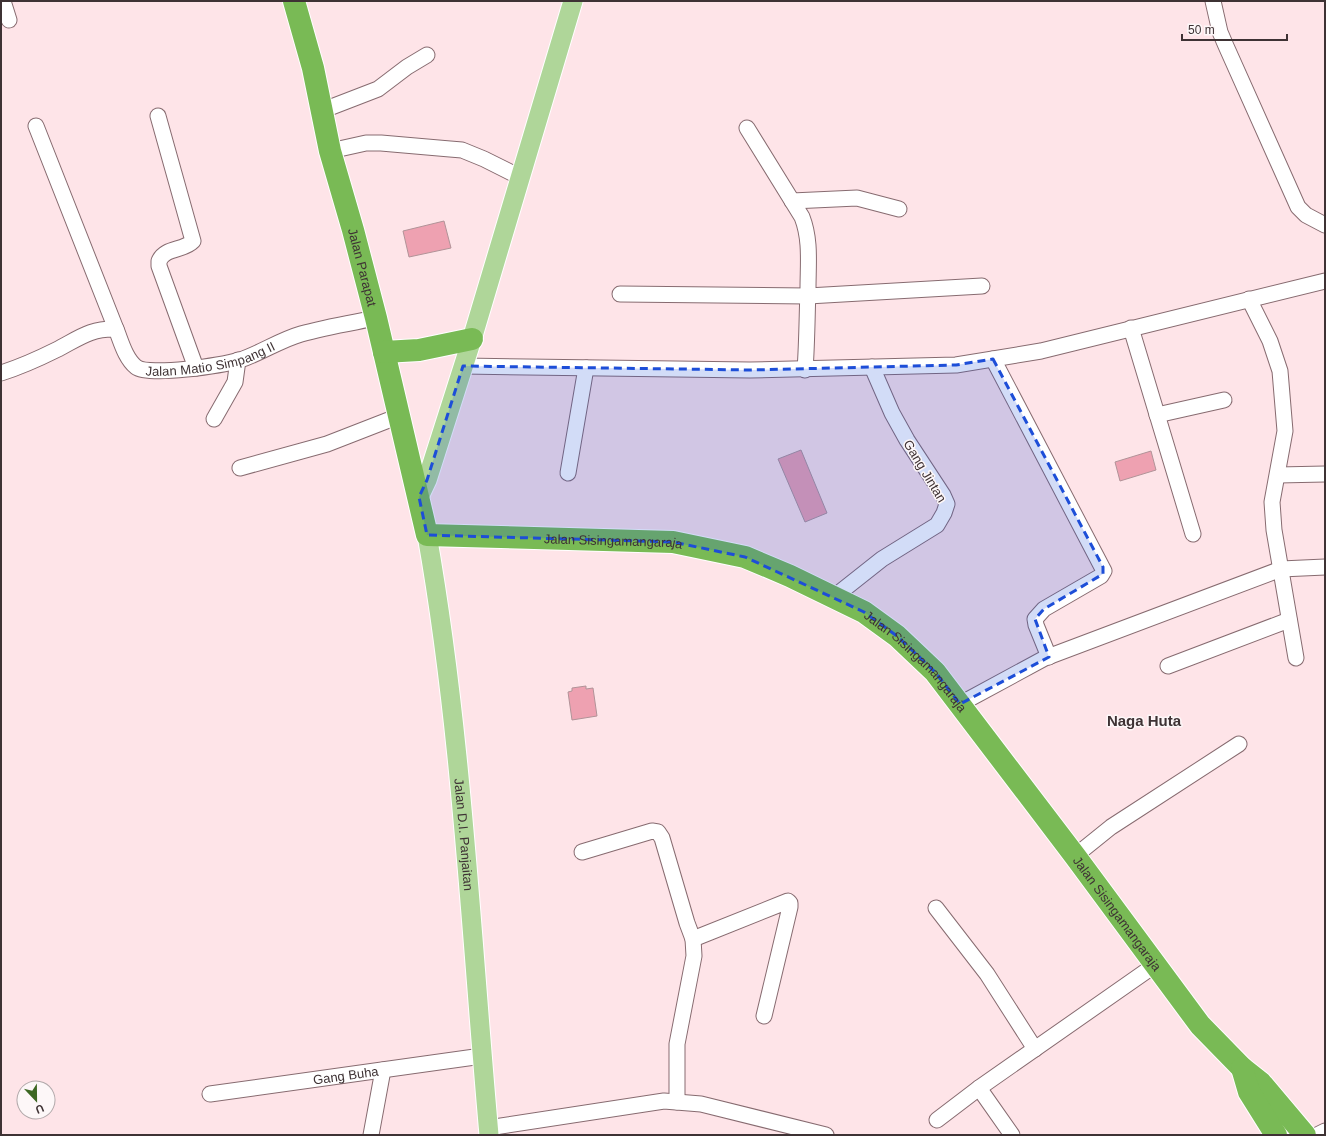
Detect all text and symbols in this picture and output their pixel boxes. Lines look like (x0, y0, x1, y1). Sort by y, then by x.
scale bar (1182, 16, 1287, 42)
text: 50 m (1188, 23, 1215, 37)
street label: Jalan Parapat (345, 226, 380, 308)
street label: Jalan Matio Simpang II (145, 338, 277, 378)
street label: Gang Jintan (901, 437, 949, 505)
street label: Jalan Sisingamangaraja (544, 531, 685, 552)
street label: Jalan Sisingamangaraja (861, 607, 970, 715)
district label: Naga Huta (1107, 712, 1182, 729)
street label: Jalan D.I. Panjaitan (452, 778, 477, 891)
street label: Jalan Sisingamangaraja (1070, 853, 1165, 974)
street label: Gang Buha (312, 1063, 380, 1087)
north arrow (16, 1080, 56, 1120)
text: U (34, 1102, 46, 1116)

